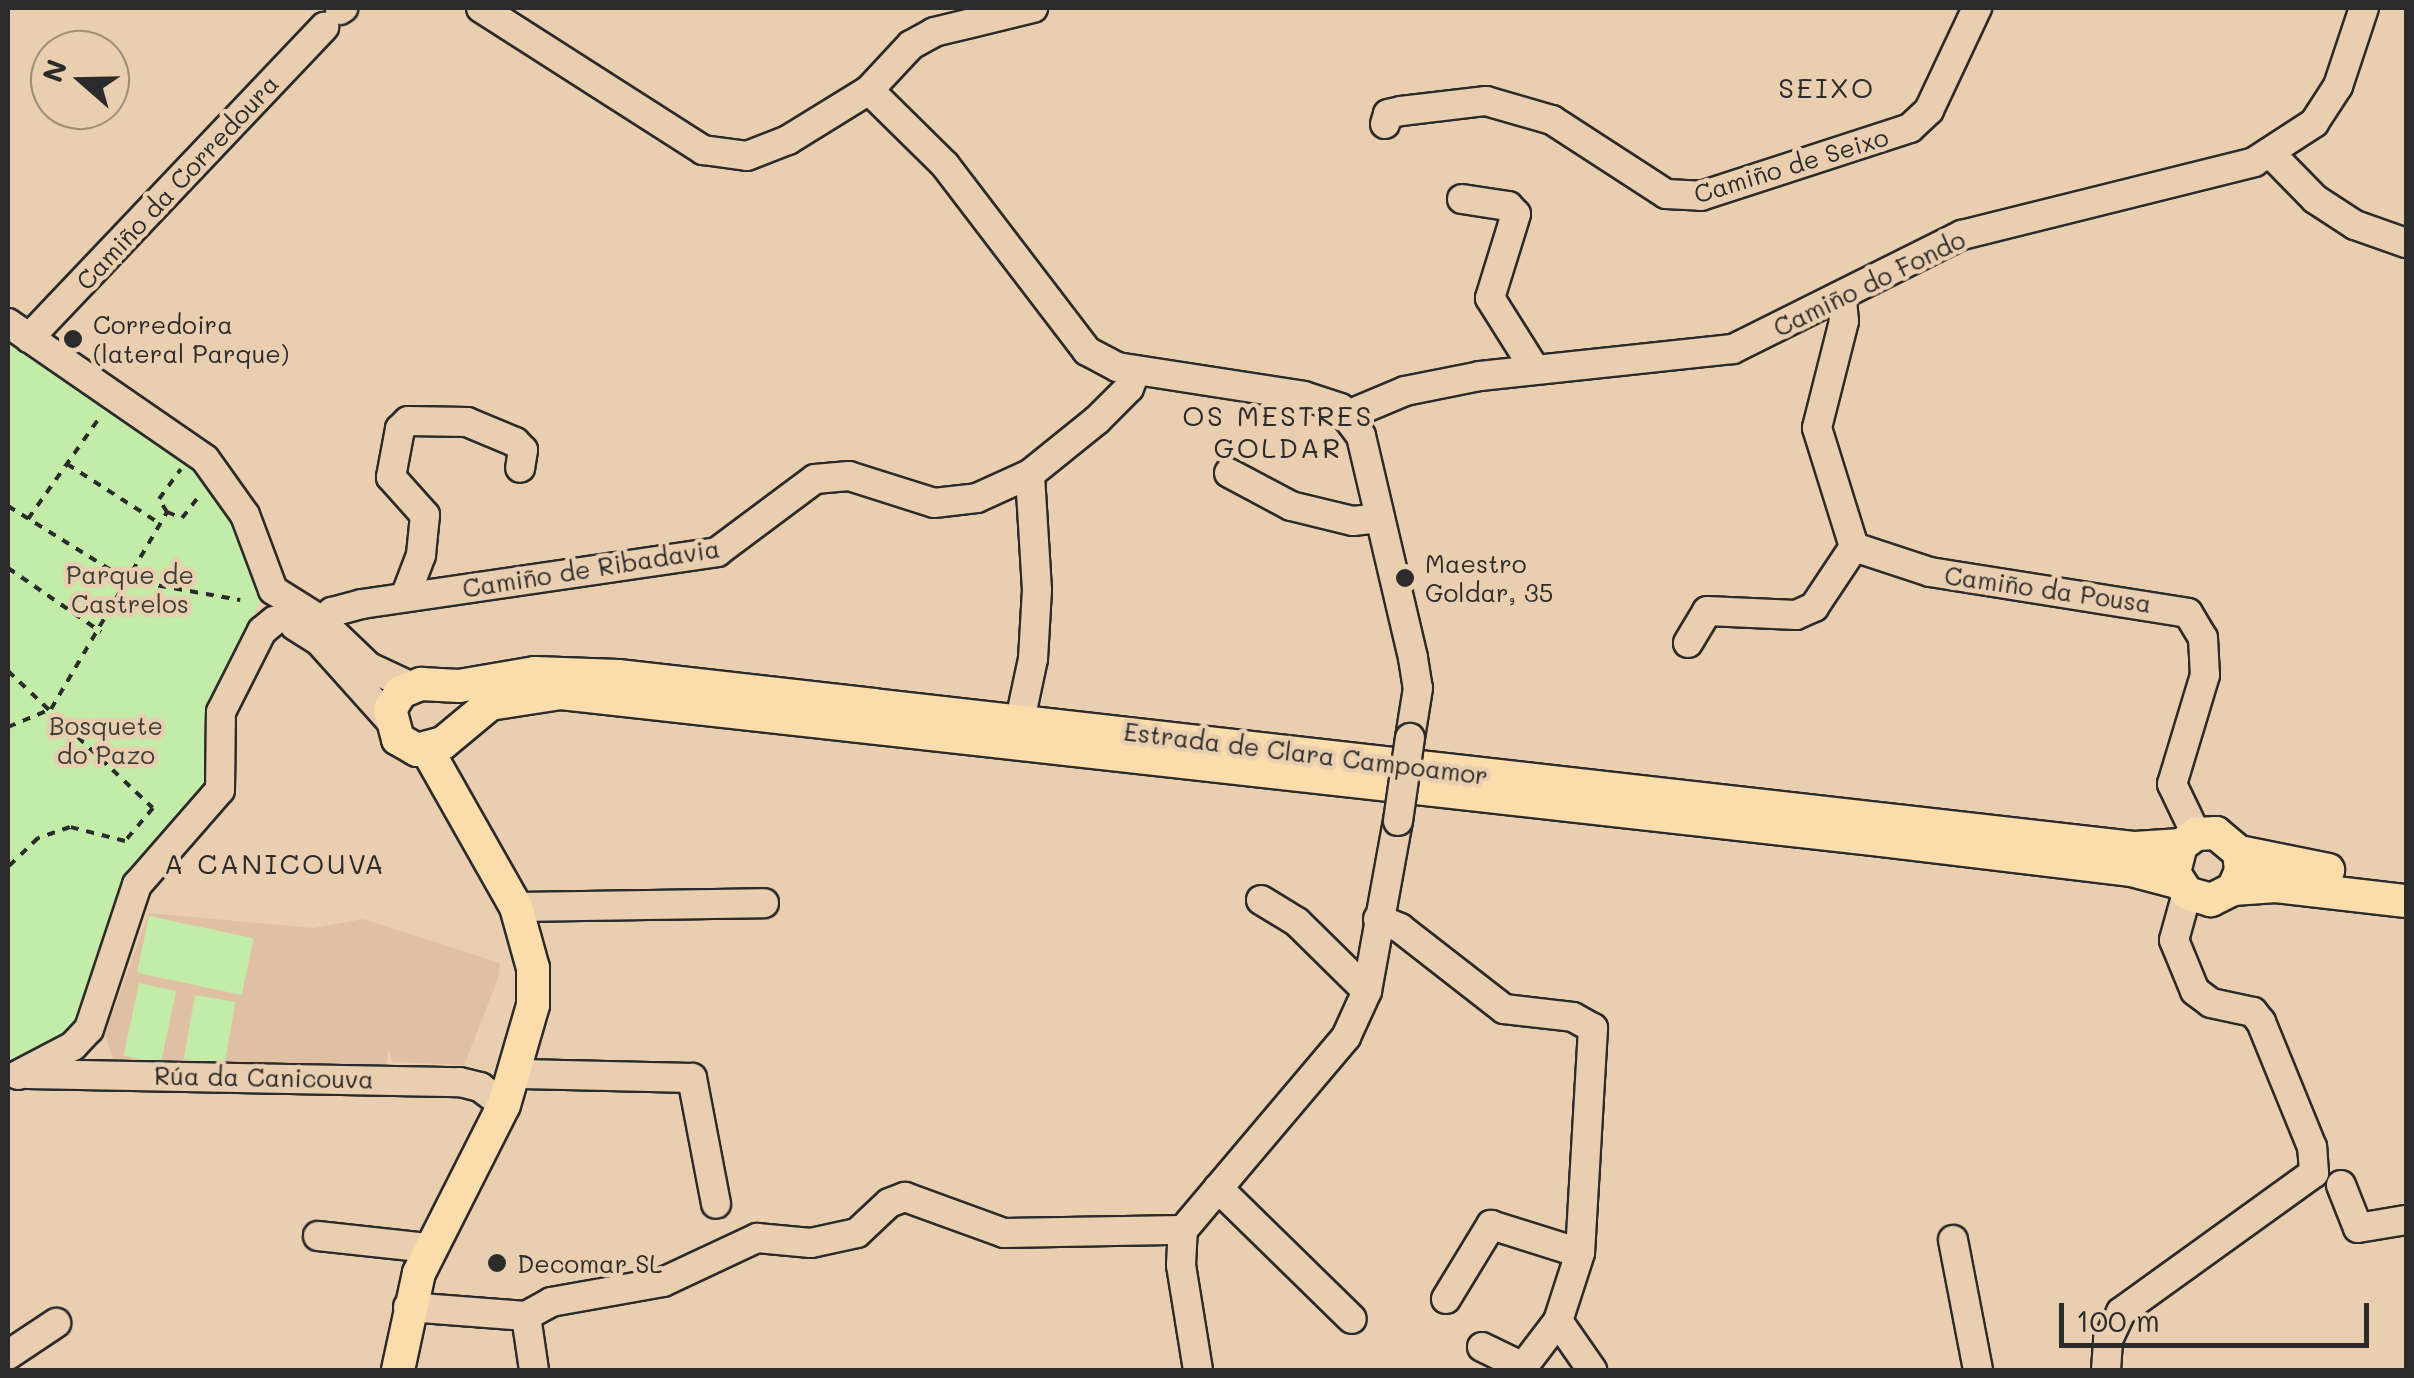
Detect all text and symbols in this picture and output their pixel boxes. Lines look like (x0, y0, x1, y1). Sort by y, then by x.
north arrow (30, 30, 130, 130)
text: N (33, 54, 74, 87)
street label: Camiño da Corredoura (70, 68, 284, 296)
district label: SEIXO (1778, 70, 1876, 104)
street label: Camiño de Seixo (1690, 121, 1892, 209)
street label: Camiño do Fondo (1768, 224, 1970, 342)
place label: Corredoira (lateral Parque) (93, 310, 289, 369)
marker: Corredoira (lateral Parque) (62, 328, 84, 350)
district label: OS MESTRES GOLDAR (1182, 398, 1374, 464)
street label: Camiño de Ribadavia (460, 533, 722, 603)
place label: Maestro Goldar, 35 (1425, 549, 1553, 608)
park label: Parque de Castrelos (66, 560, 194, 619)
street label: Camiño da Pousa (1943, 560, 2153, 618)
marker: Maestro Goldar, 35 (1394, 567, 1416, 589)
park label: Bosquete do Pazo (49, 711, 163, 770)
street label: Estrada de Clara Campoamor (1122, 716, 1490, 790)
district label: A CANICOUVA (164, 846, 386, 880)
street label: Rúa da Canicouva (154, 1060, 374, 1094)
place label: Decomar SL (517, 1248, 662, 1278)
marker: Decomar SL (486, 1252, 508, 1274)
scale bar (2064, 1283, 2374, 1345)
text: 100 m (2076, 1300, 2160, 1340)

